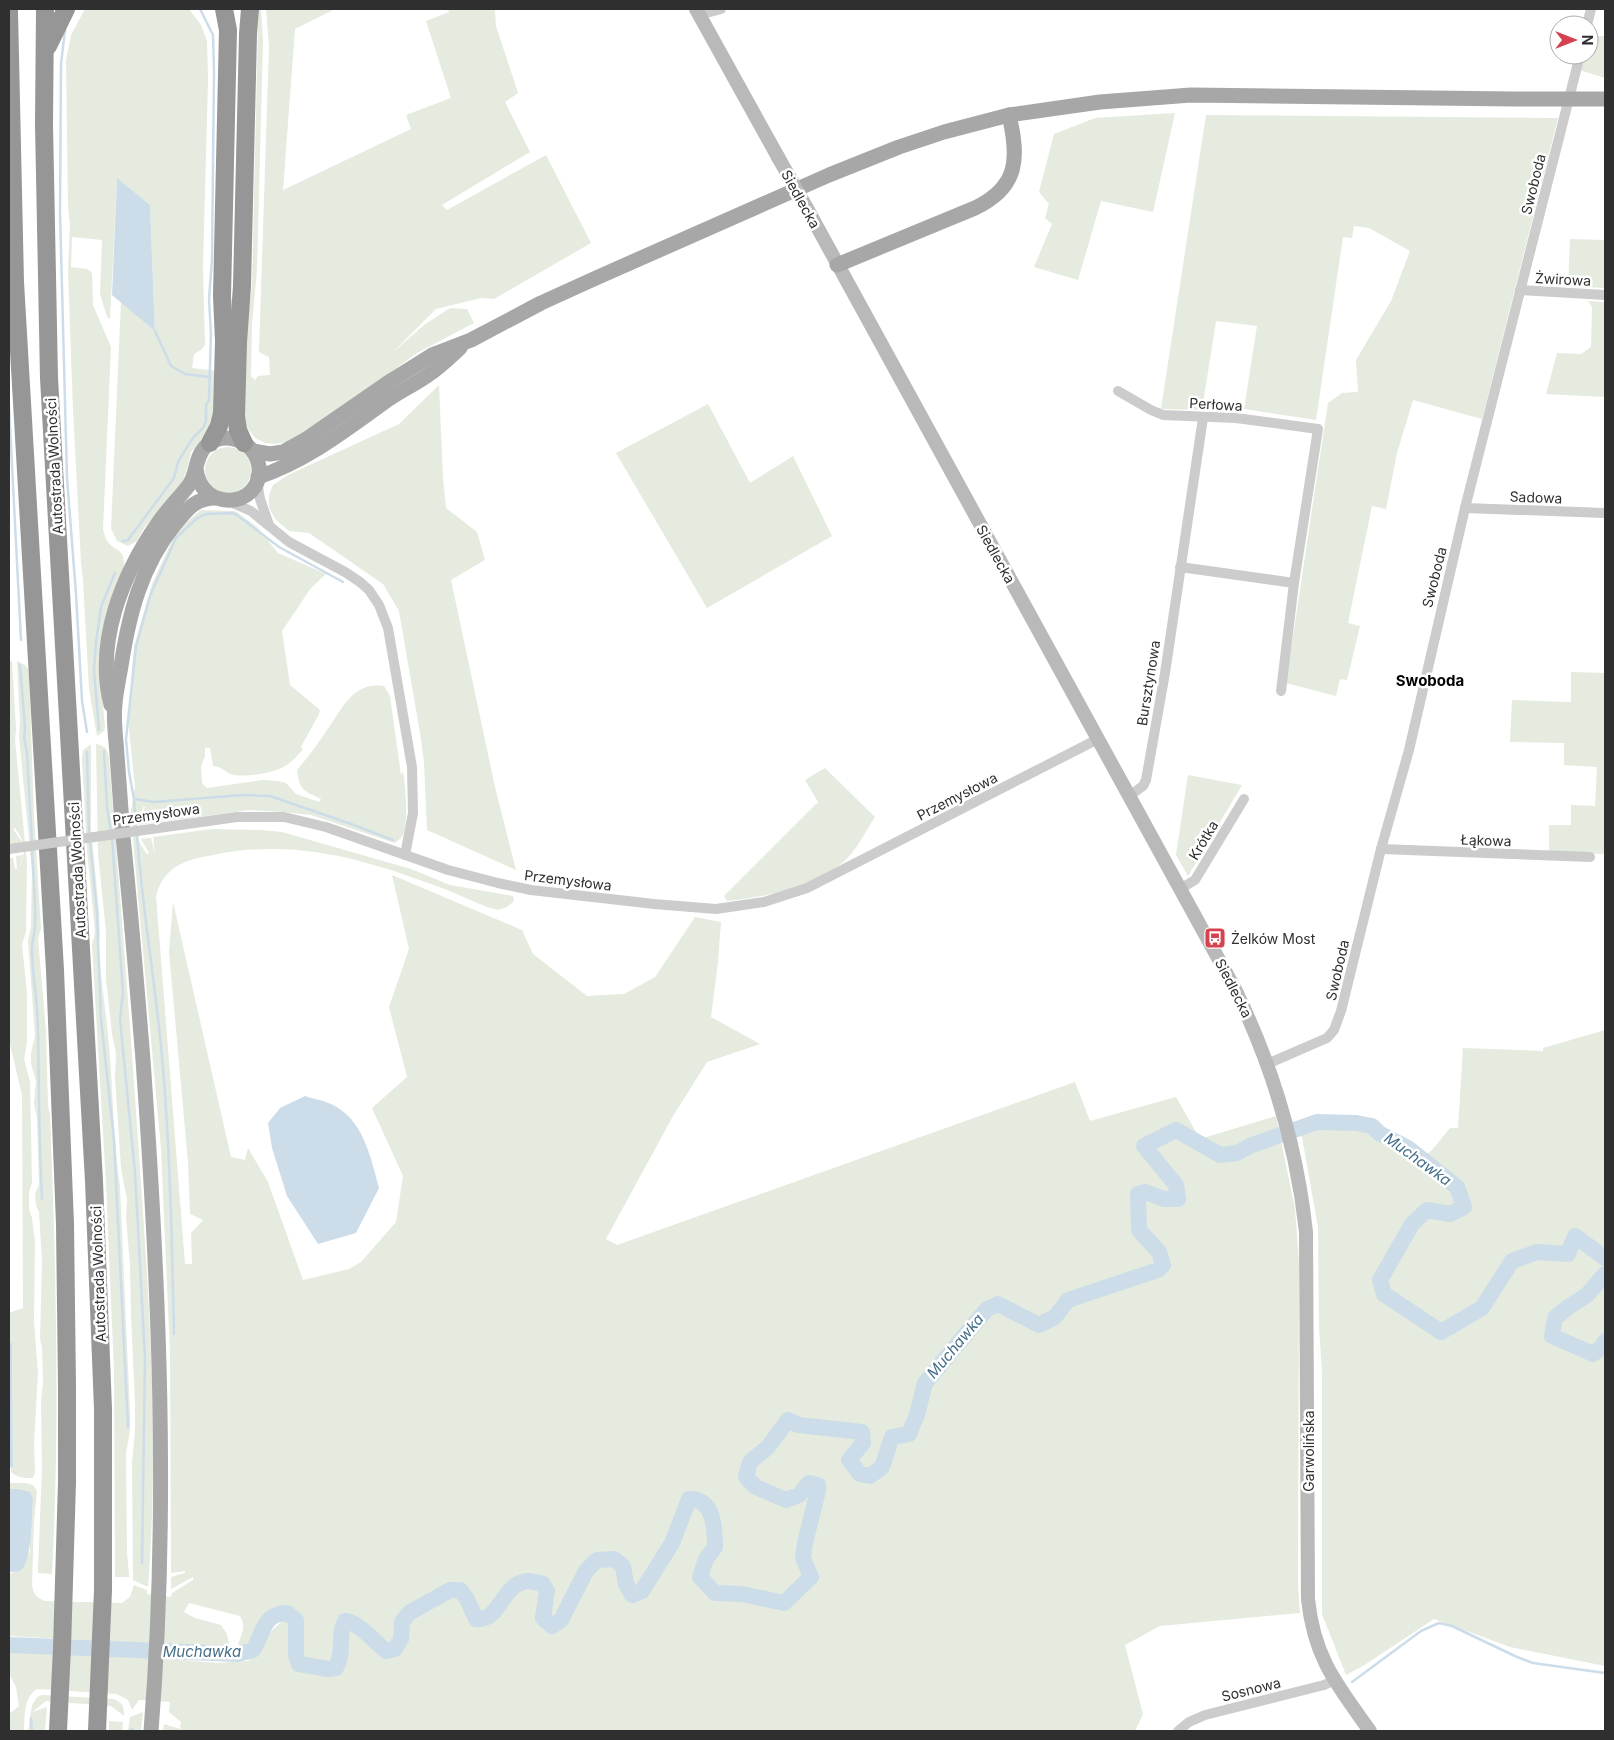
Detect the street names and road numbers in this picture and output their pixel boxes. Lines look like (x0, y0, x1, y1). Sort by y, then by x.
street label: Swoboda (1517, 152, 1549, 216)
street label: Siedlecka (778, 167, 824, 231)
street label: Żwirowa (1535, 269, 1591, 289)
street label: Perłowa (1189, 394, 1243, 414)
street label: Autostrada Wolności (42, 397, 66, 535)
street label: Sadowa (1509, 488, 1563, 506)
street label: Siedlecka (973, 522, 1019, 586)
street label: Swoboda (1418, 545, 1450, 609)
street label: Bursztynowa (1133, 639, 1163, 727)
street label: Przemysłowa (914, 768, 1000, 824)
street label: Przemysłowa (111, 799, 201, 829)
street label: Autostrada Wolności (65, 801, 89, 939)
street label: Krótka (1185, 817, 1221, 863)
street label: Łąkowa (1460, 831, 1512, 849)
street label: Przemysłowa (523, 866, 613, 894)
street label: Swoboda (1322, 938, 1352, 1002)
street label: Siedlecka (1212, 956, 1256, 1020)
street label: Autostrada Wolności (87, 1205, 109, 1343)
street label: Garwolińska (1300, 1410, 1317, 1492)
street label: Sosnowa (1220, 1673, 1282, 1705)

